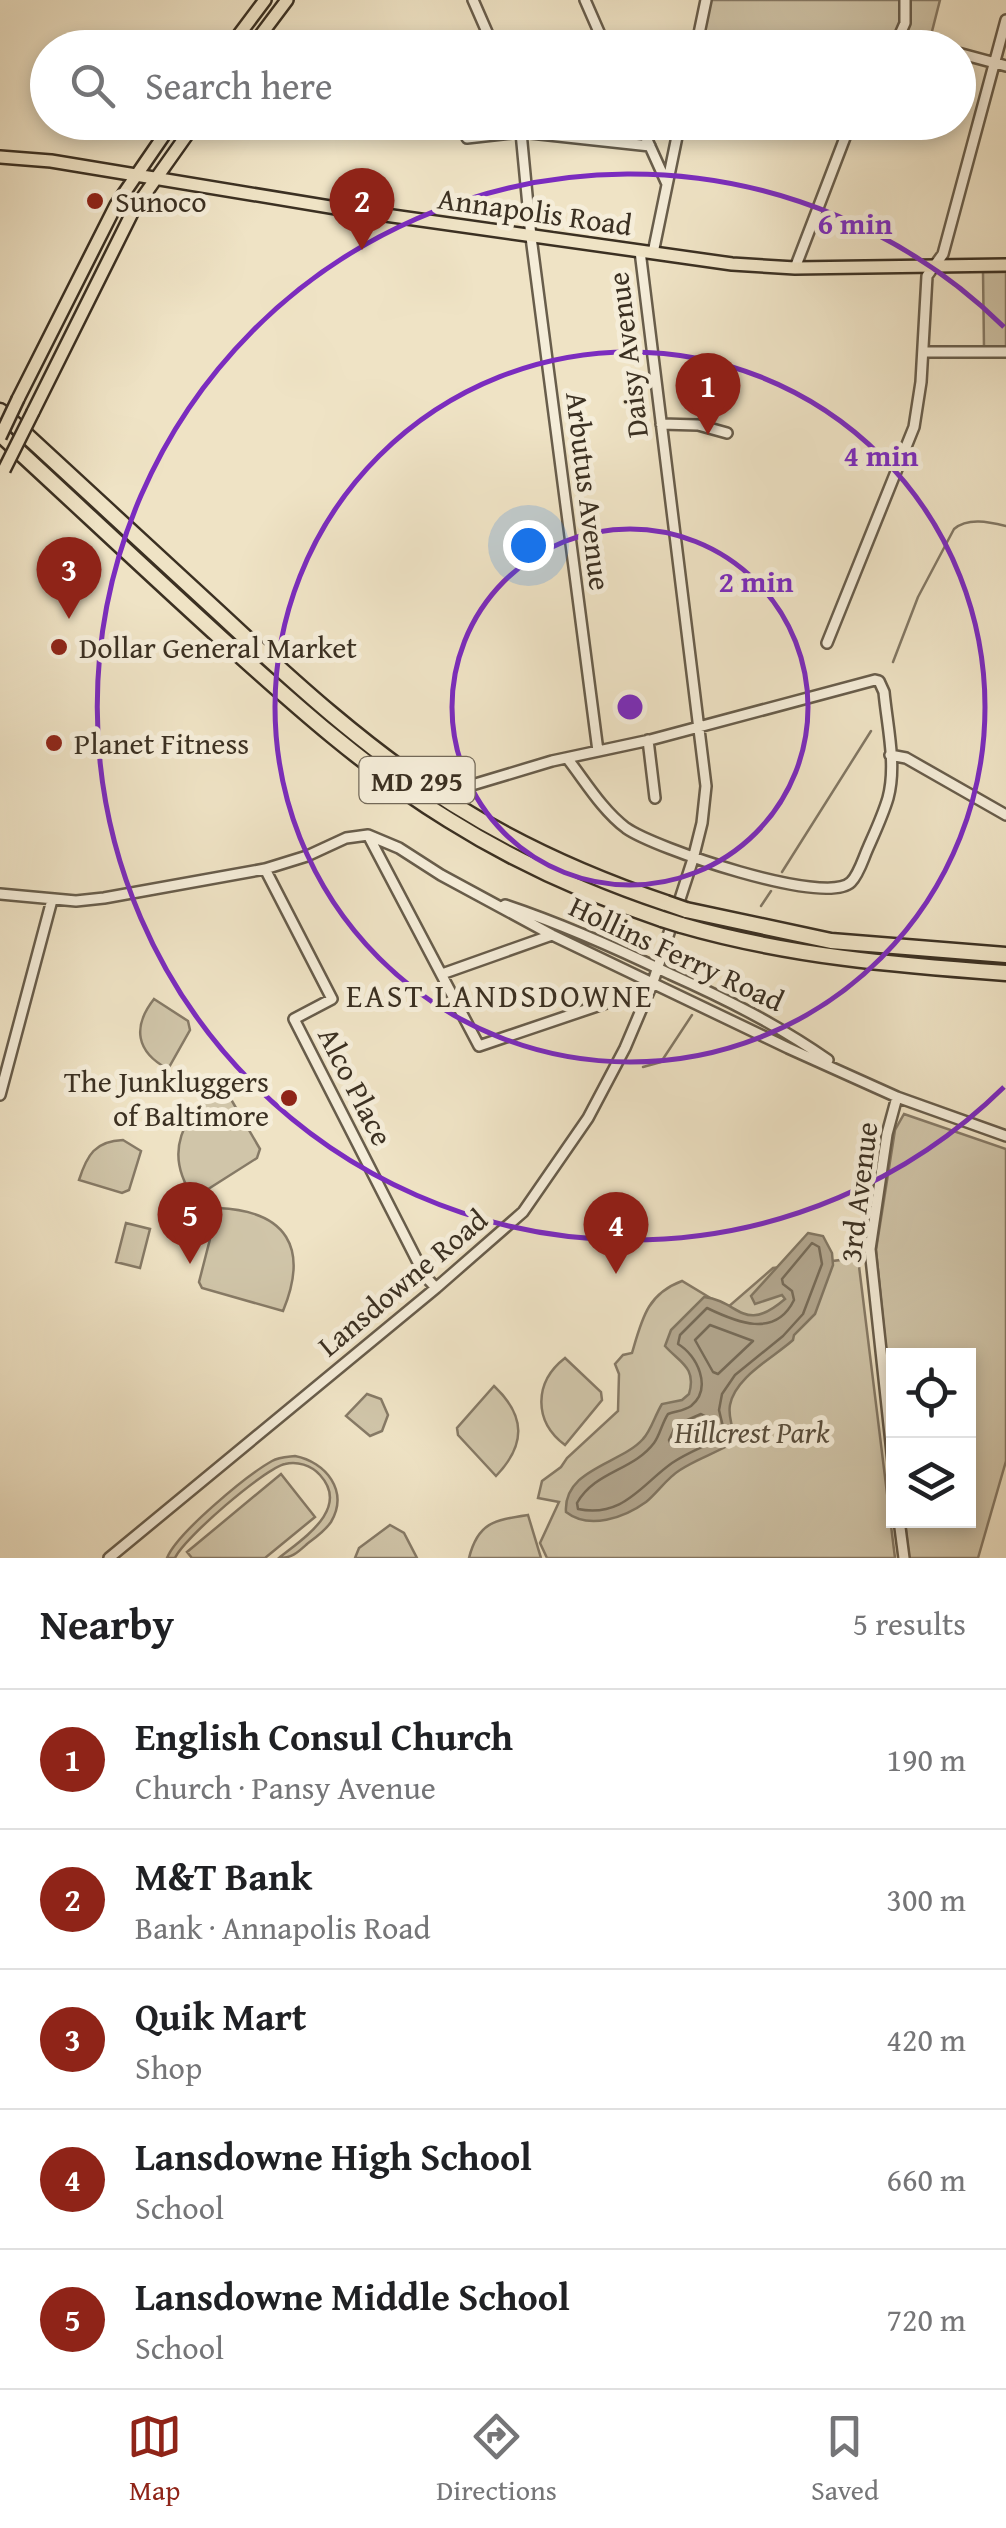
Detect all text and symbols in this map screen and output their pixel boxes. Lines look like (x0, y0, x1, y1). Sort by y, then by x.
search box (30, 30, 976, 140)
text: Search here (145, 57, 333, 113)
icon: search (65, 58, 120, 113)
pin: 2 (330, 168, 394, 250)
street label: Annapolis Road (435, 176, 635, 246)
place label: Sunoco (115, 179, 207, 223)
marker: Sunoco (84, 190, 106, 212)
text: 6 min (818, 201, 893, 245)
street label: Daisy Avenue (595, 270, 659, 440)
pin: 1 (676, 352, 740, 435)
street label: Arbutus Avenue (555, 389, 623, 593)
text: 4 min (844, 433, 919, 477)
your location (503, 520, 554, 571)
pin: 3 (36, 536, 102, 619)
text: 2 min (719, 559, 794, 603)
place label: Dollar General Market (79, 625, 357, 669)
marker: Dollar General Market (48, 636, 70, 658)
centre of rings (612, 689, 648, 725)
place label: Planet Fitness (74, 721, 249, 765)
marker: Planet Fitness (43, 732, 65, 754)
road number: MD 295 (360, 757, 474, 803)
street label: Hollins Ferry Road (562, 884, 792, 1022)
district label: EAST LANDSDOWNE (346, 972, 654, 1019)
street label: Alco Place (307, 1019, 405, 1153)
place label: The Junkluggers of Baltimore (64, 1059, 269, 1137)
marker: The Junkluggers of Baltimore (278, 1087, 300, 1109)
street label: 3rd Avenue (828, 1119, 888, 1265)
pin: 5 (158, 1182, 222, 1264)
pin: 4 (584, 1192, 648, 1274)
street label: Lansdowne Road (307, 1198, 497, 1366)
map controls (886, 1348, 976, 1528)
button: locate (886, 1348, 976, 1438)
park label: Hillcrest Park (673, 1410, 830, 1454)
button: layers (886, 1438, 976, 1528)
text: Nearby (40, 1593, 174, 1654)
text: 5 results (853, 1600, 966, 1647)
text: English Consul Church (135, 1708, 513, 1764)
text: 1 (64, 1736, 81, 1783)
text: 190 m (887, 1736, 966, 1783)
text: Church · Pansy Avenue (135, 1764, 436, 1811)
text: M&T Bank (135, 1848, 312, 1904)
text: 2 (64, 1876, 81, 1923)
text: 300 m (887, 1876, 966, 1923)
text: Bank · Annapolis Road (135, 1904, 431, 1951)
text: Quik Mart (135, 1988, 306, 2044)
text: 3 (64, 2016, 81, 2063)
text: 420 m (887, 2016, 966, 2063)
text: Shop (135, 2044, 202, 2091)
text: Lansdowne High School (135, 2128, 532, 2184)
text: 4 (64, 2156, 81, 2203)
text: 660 m (887, 2156, 966, 2203)
text: School (135, 2184, 224, 2231)
text: Lansdowne Middle School (135, 2268, 570, 2324)
text: 5 (64, 2296, 81, 2343)
text: 720 m (887, 2296, 966, 2343)
text: School (135, 2324, 224, 2371)
tab: Map (127, 2409, 182, 2510)
tab: Directions (436, 2409, 557, 2510)
tab: Saved (811, 2409, 879, 2510)

